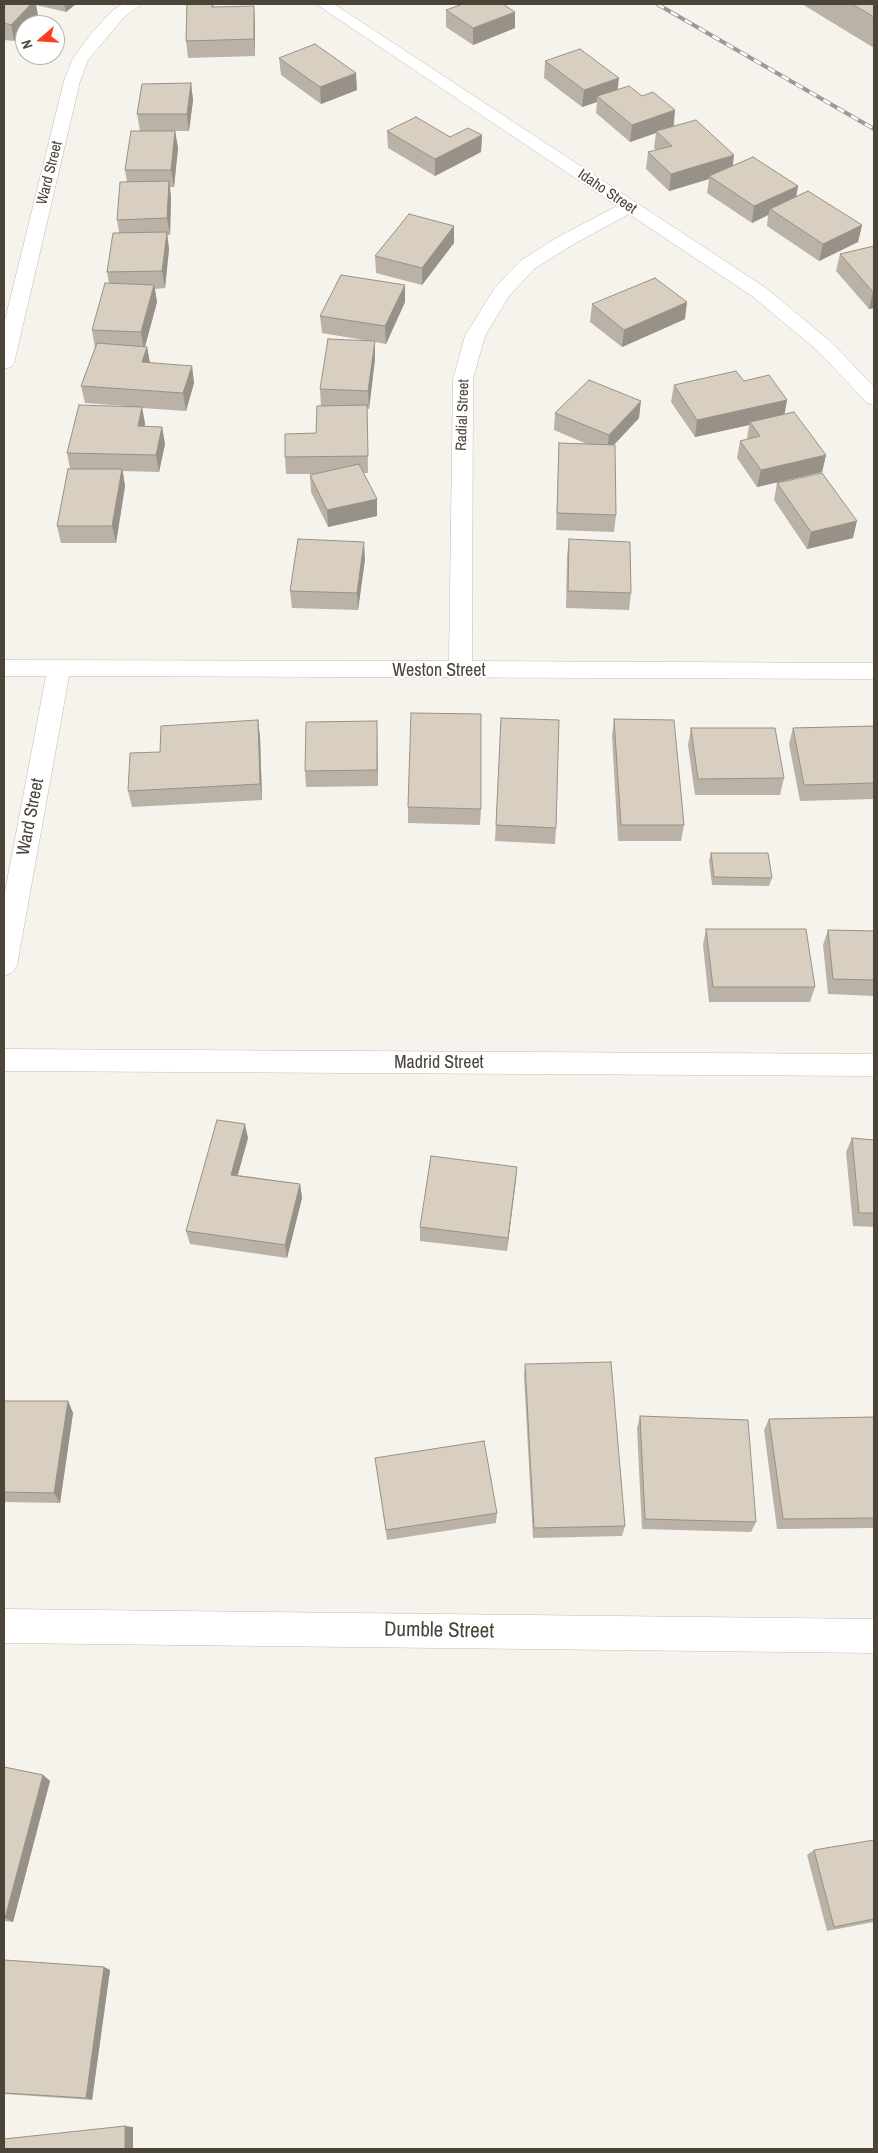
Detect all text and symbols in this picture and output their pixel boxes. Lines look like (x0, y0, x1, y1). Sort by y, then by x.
north arrow (15, 15, 65, 65)
text: N (17, 38, 37, 51)
street label: Ward Street (33, 139, 67, 207)
street label: Idaho Street (574, 166, 640, 218)
street label: Radial Street (453, 379, 473, 451)
street label: Weston Street (392, 660, 486, 682)
street label: Ward Street (13, 777, 49, 857)
street label: Madrid Street (394, 1052, 484, 1074)
street label: Dumble Street (384, 1617, 494, 1645)

